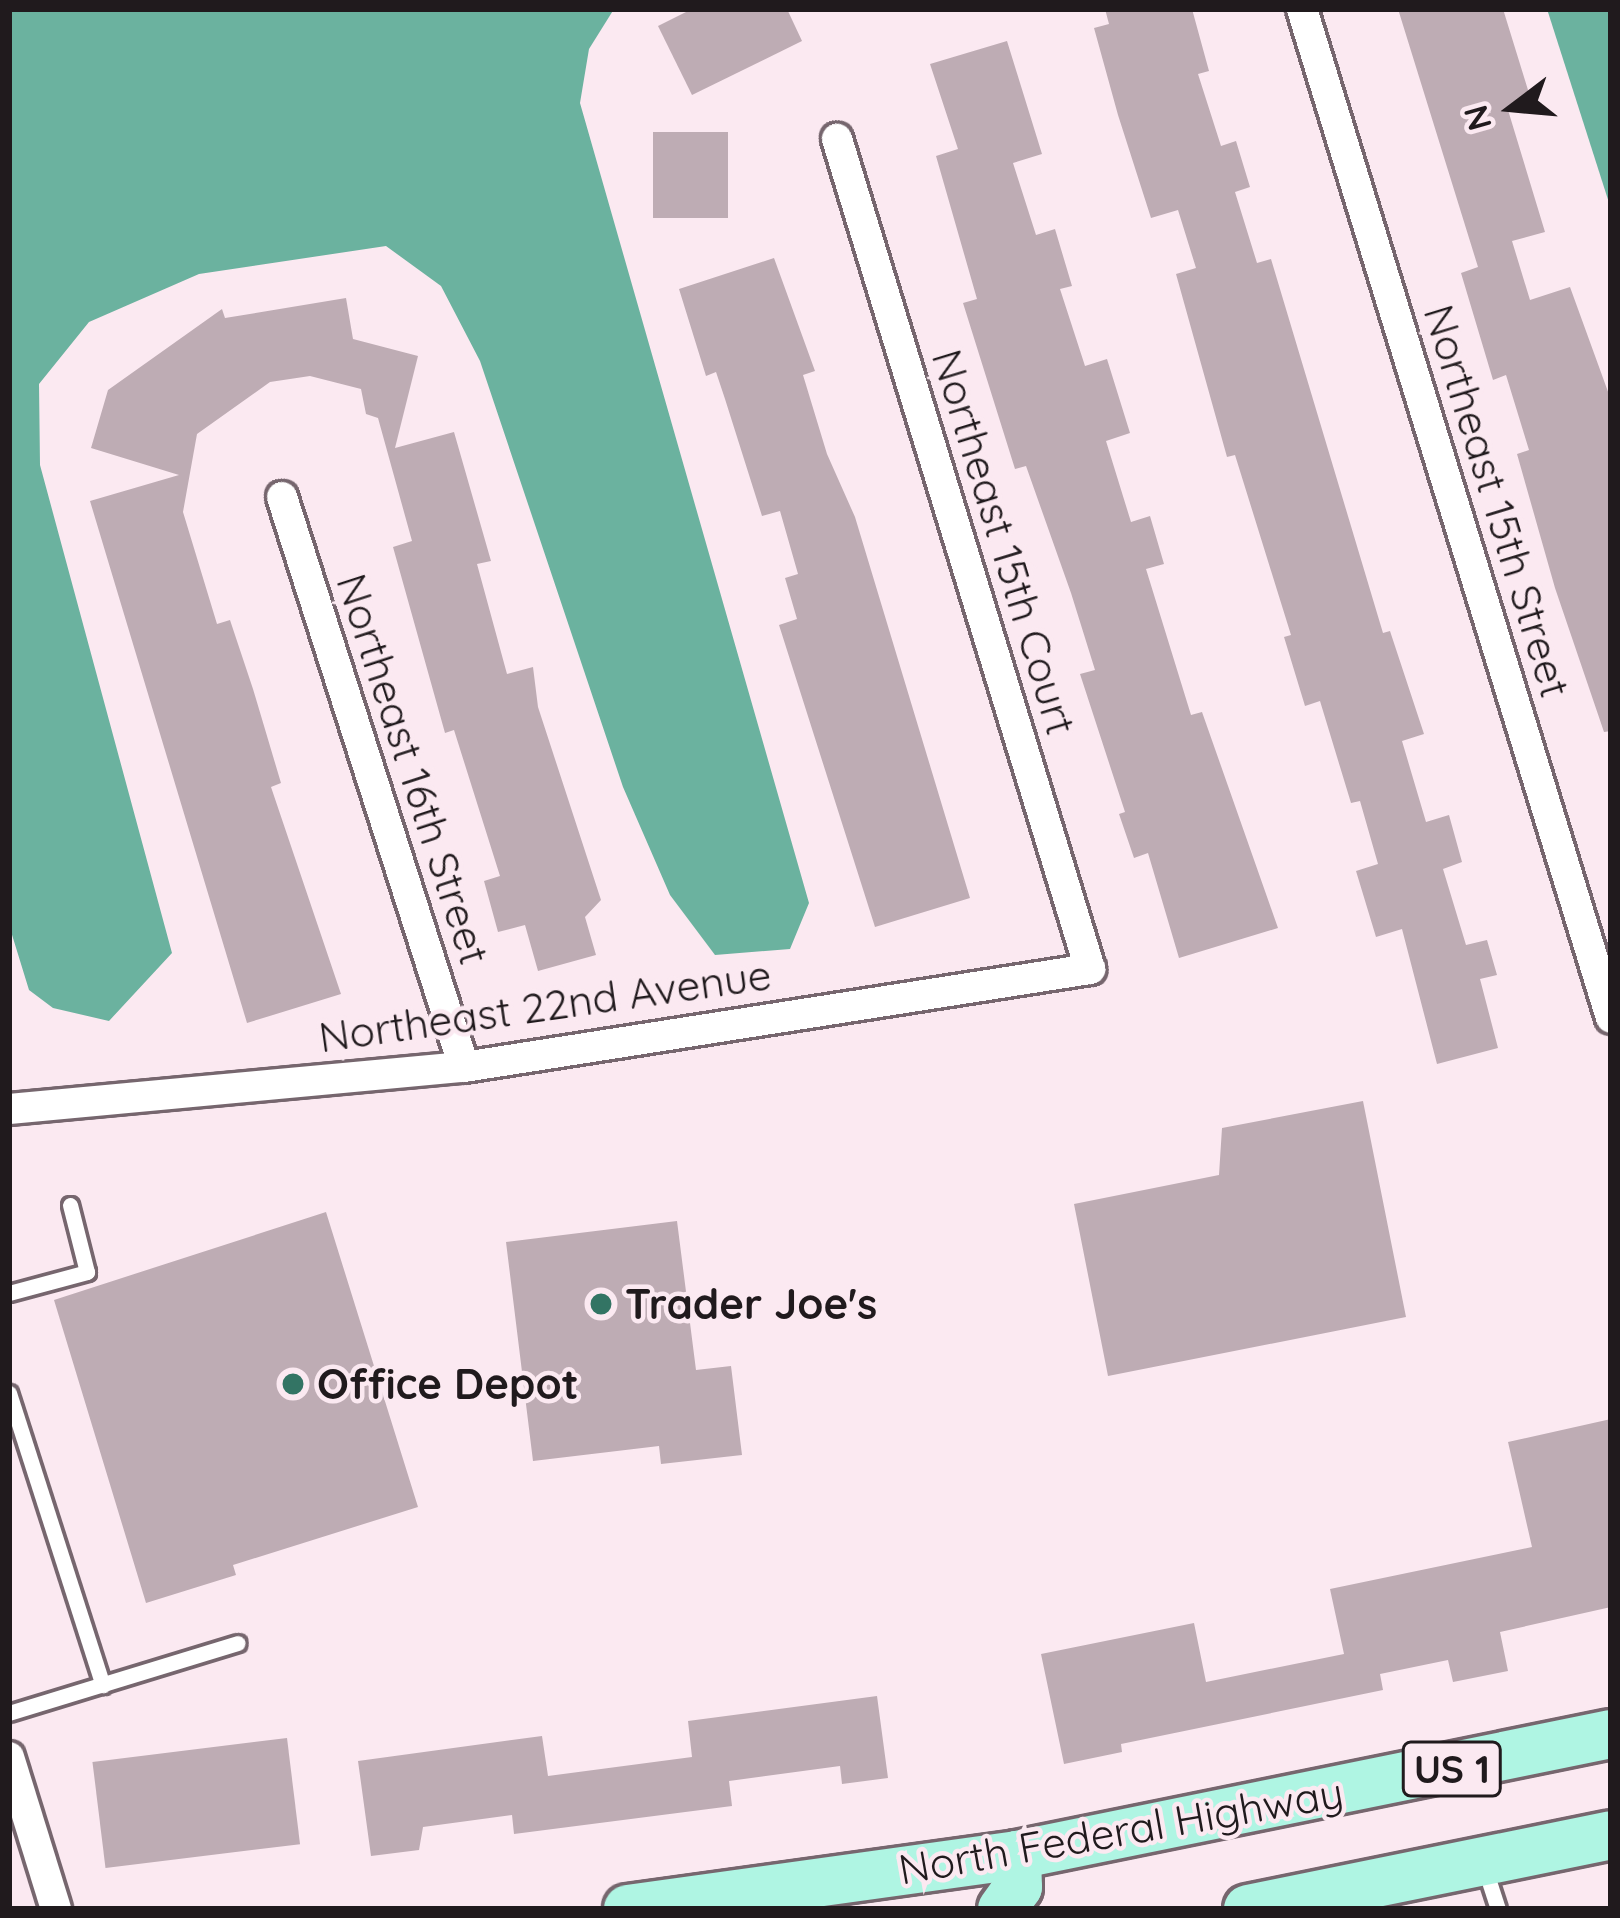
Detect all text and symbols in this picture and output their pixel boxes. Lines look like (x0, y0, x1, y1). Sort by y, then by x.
north arrow (1452, 48, 1572, 168)
text: N (1454, 101, 1500, 135)
street label: Northeast 15th Street (1413, 299, 1581, 703)
street label: Northeast 15th Court (921, 343, 1087, 741)
street label: Northeast 16th Street (326, 567, 500, 971)
street label: Northeast 22nd Avenue (316, 949, 774, 1063)
place label: Trader Joe's (625, 1279, 877, 1329)
marker: Trader Joe's (588, 1291, 614, 1317)
place label: Office Depot (317, 1359, 579, 1409)
marker: Office Depot (280, 1371, 306, 1397)
road number: US 1 (1401, 1736, 1503, 1802)
street label: North Federal Highway (895, 1767, 1347, 1895)

